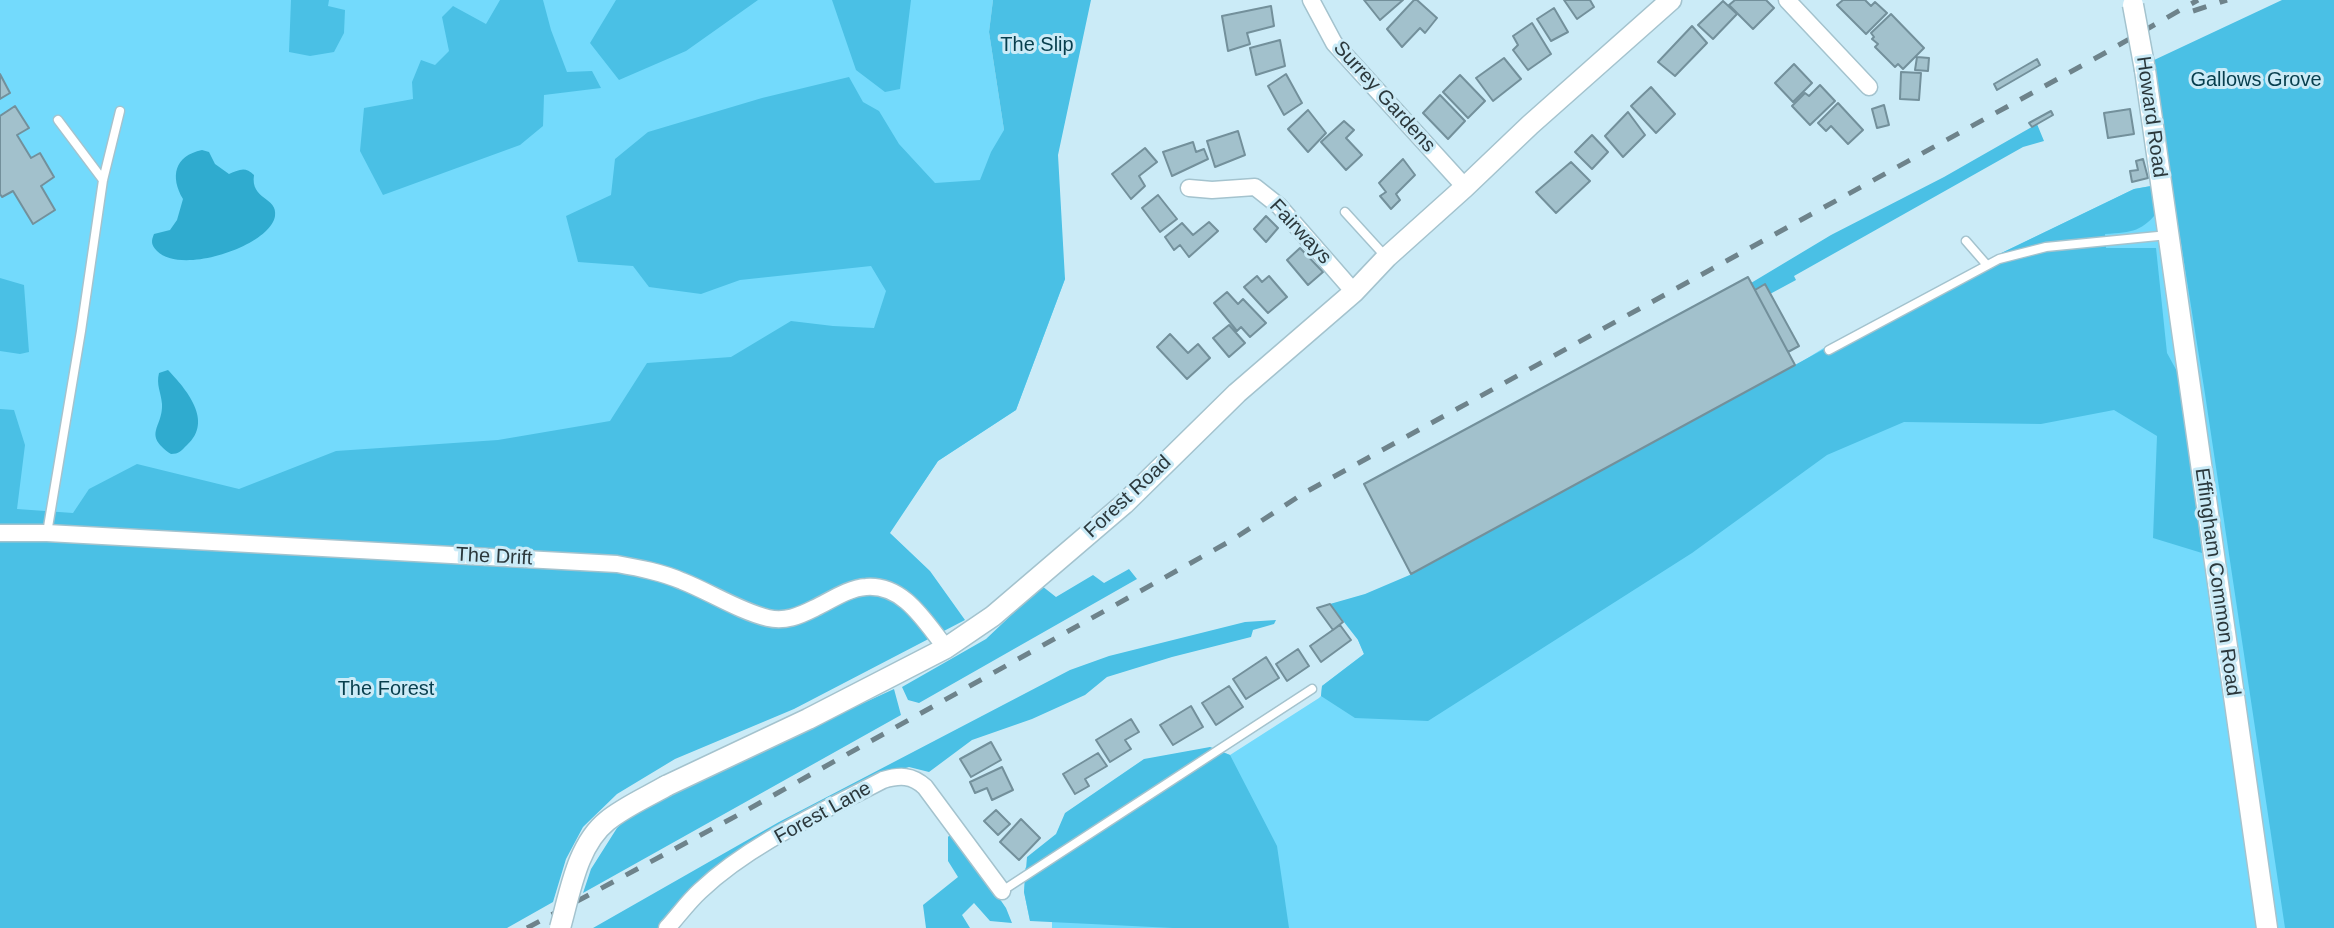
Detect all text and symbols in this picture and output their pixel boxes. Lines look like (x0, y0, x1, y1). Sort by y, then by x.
park label: The Slip (1000, 33, 1074, 57)
street label: Surrey Gardens (1328, 37, 1440, 157)
street label: Howard Road (2131, 55, 2171, 179)
park label: Gallows Grove (2190, 68, 2322, 92)
street label: Fairways (1264, 195, 1336, 269)
street label: Forest Road (1080, 451, 1176, 543)
street label: Effingham Common Road (2189, 467, 2245, 697)
street label: The Drift (455, 543, 533, 571)
park label: The Forest (338, 677, 434, 701)
street label: Forest Lane (771, 777, 875, 849)

